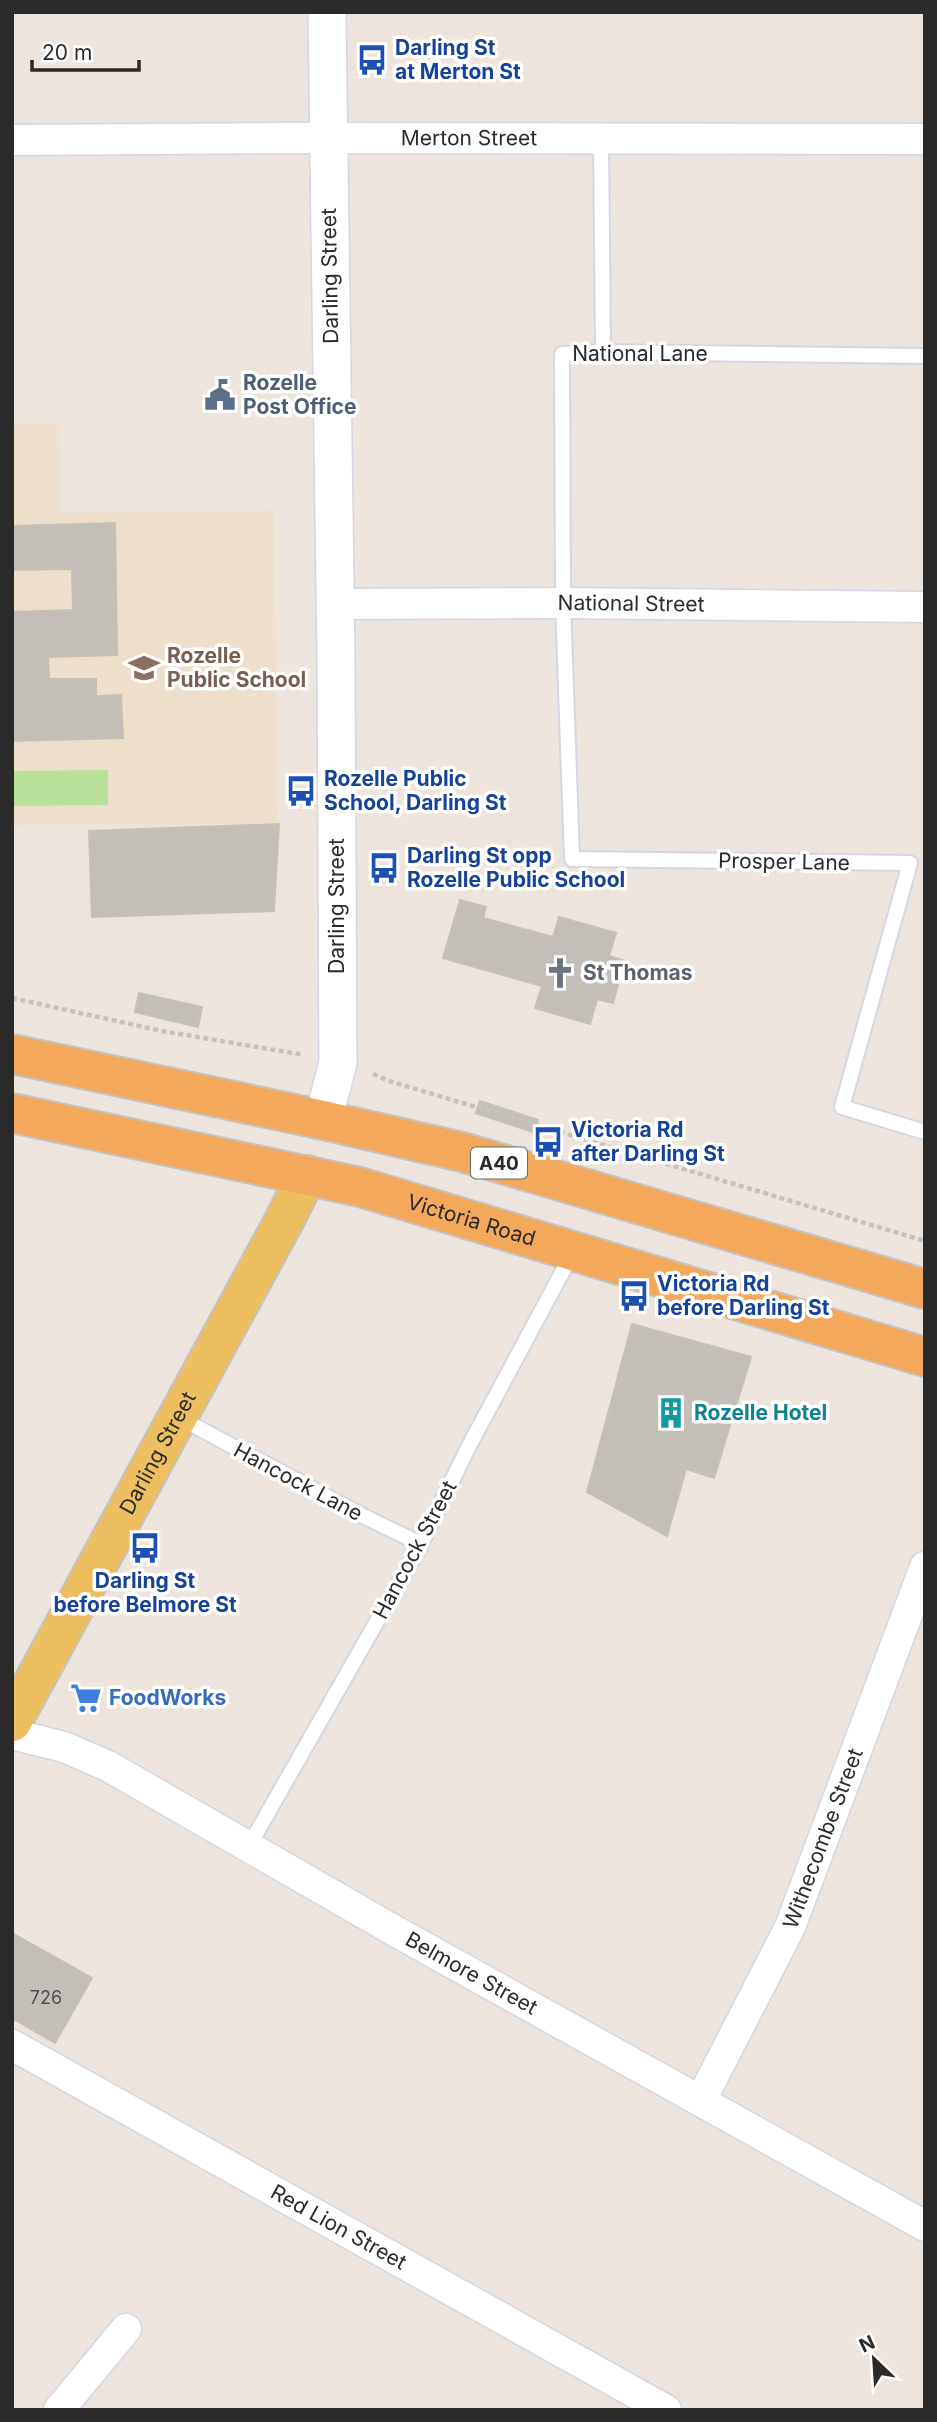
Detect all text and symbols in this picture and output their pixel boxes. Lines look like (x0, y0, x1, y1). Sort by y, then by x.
scale bar (32, 28, 138, 72)
place label: Darling St at Merton St (395, 35, 521, 84)
text: 20 m (42, 40, 92, 65)
bus stop icon: Darling St at Merton St (355, 43, 389, 77)
street label: Merton Street (401, 125, 537, 150)
street label: Darling Street (316, 208, 343, 344)
street label: National Lane (572, 341, 708, 366)
place label: Rozelle Post Office (243, 370, 357, 419)
public building icon: Rozelle Post Office (203, 378, 237, 412)
street label: National Street (558, 590, 705, 617)
place label: Rozelle Public School (167, 643, 306, 692)
school or university icon: Rozelle Public School (127, 651, 161, 685)
place label: Rozelle Public School, Darling St (324, 766, 507, 815)
bus stop icon: Rozelle Public School, Darling St (284, 774, 318, 808)
street label: Darling Street (324, 838, 349, 974)
place label: Darling St opp Rozelle Public School (407, 843, 625, 892)
street label: Prosper Lane (718, 848, 850, 875)
bus stop icon: Darling St opp Rozelle Public School (367, 851, 401, 885)
church icon: St Thomas (543, 956, 577, 990)
place label: St Thomas (583, 960, 693, 985)
place label: Victoria Rd after Darling St (571, 1117, 725, 1166)
bus stop icon: Victoria Rd after Darling St (531, 1125, 565, 1159)
road number: A40 (471, 1148, 527, 1178)
street label: Victoria Road (404, 1189, 539, 1251)
place label: Victoria Rd before Darling St (657, 1271, 830, 1320)
bus stop icon: Victoria Rd before Darling St (617, 1279, 651, 1313)
street label: Darling Street (114, 1387, 201, 1519)
building icon: Rozelle Hotel (654, 1396, 688, 1430)
place label: Rozelle Hotel (694, 1400, 827, 1425)
street label: Hancock Lane (230, 1437, 367, 1526)
street label: Hancock Street (368, 1476, 462, 1623)
bus stop icon: Darling St before Belmore St (128, 1531, 162, 1565)
place label: Darling St before Belmore St (53, 1568, 237, 1617)
supermarket icon: FoodWorks (69, 1681, 103, 1715)
place label: FoodWorks (109, 1685, 226, 1710)
street label: Withecombe Street (778, 1745, 868, 1932)
street label: Belmore Street (401, 1926, 542, 2020)
house number: 726 (30, 1987, 62, 2008)
street label: Red Lion Street (267, 2179, 411, 2275)
north arrow (839, 2324, 909, 2394)
text: N (856, 2331, 878, 2358)

